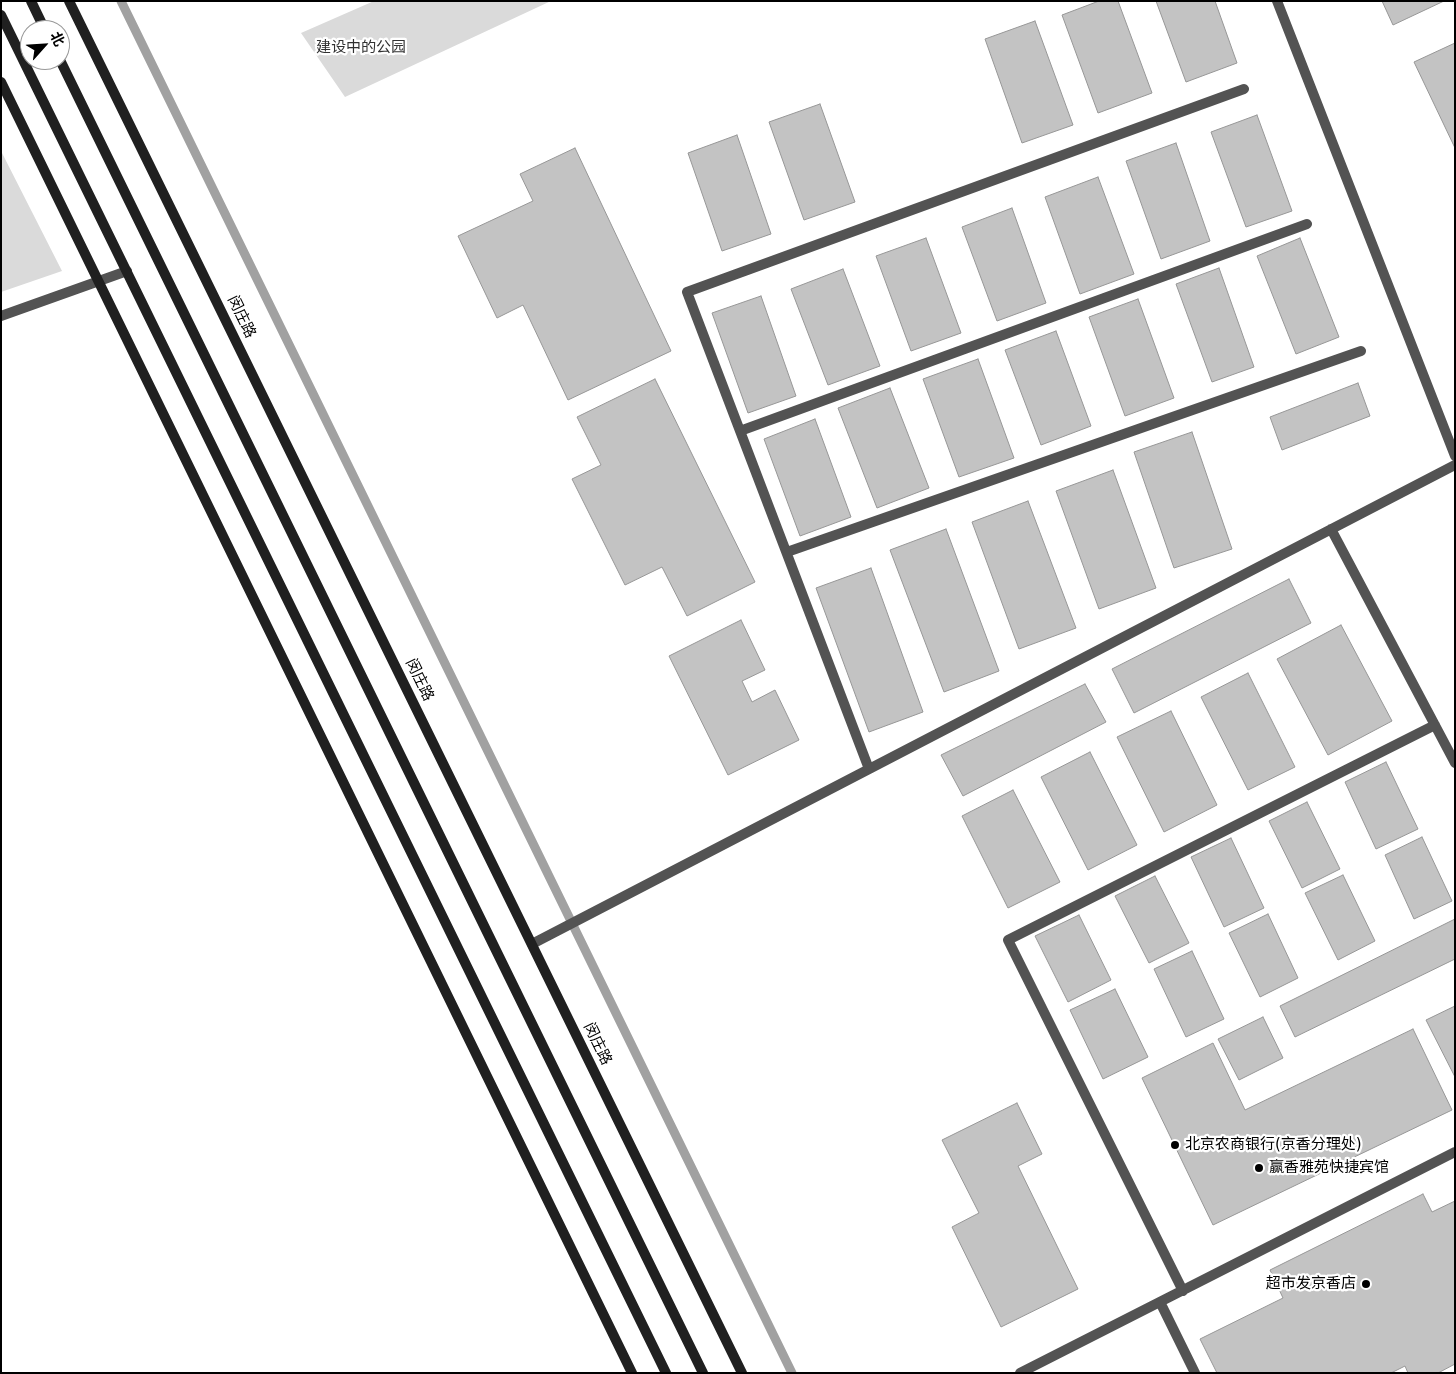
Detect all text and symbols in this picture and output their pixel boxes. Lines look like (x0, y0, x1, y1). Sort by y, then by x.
north arrow (20, 20, 70, 70)
text: 北 (47, 29, 68, 49)
park label: 建设中的公园 (316, 39, 406, 57)
street label: 闵庄路 (223, 293, 259, 341)
street label: 闵庄路 (401, 656, 437, 704)
street label: 闵庄路 (579, 1020, 615, 1068)
place label: 北京农商银行(京香分理处) (1185, 1136, 1362, 1154)
marker: 北京农商银行(京香分理处) (1169, 1139, 1181, 1151)
place label: 赢香雅苑快捷宾馆 (1269, 1159, 1389, 1177)
marker: 赢香雅苑快捷宾馆 (1253, 1162, 1265, 1174)
place label: 超市发京香店 (1266, 1275, 1356, 1293)
marker: 超市发京香店 (1360, 1278, 1372, 1290)

